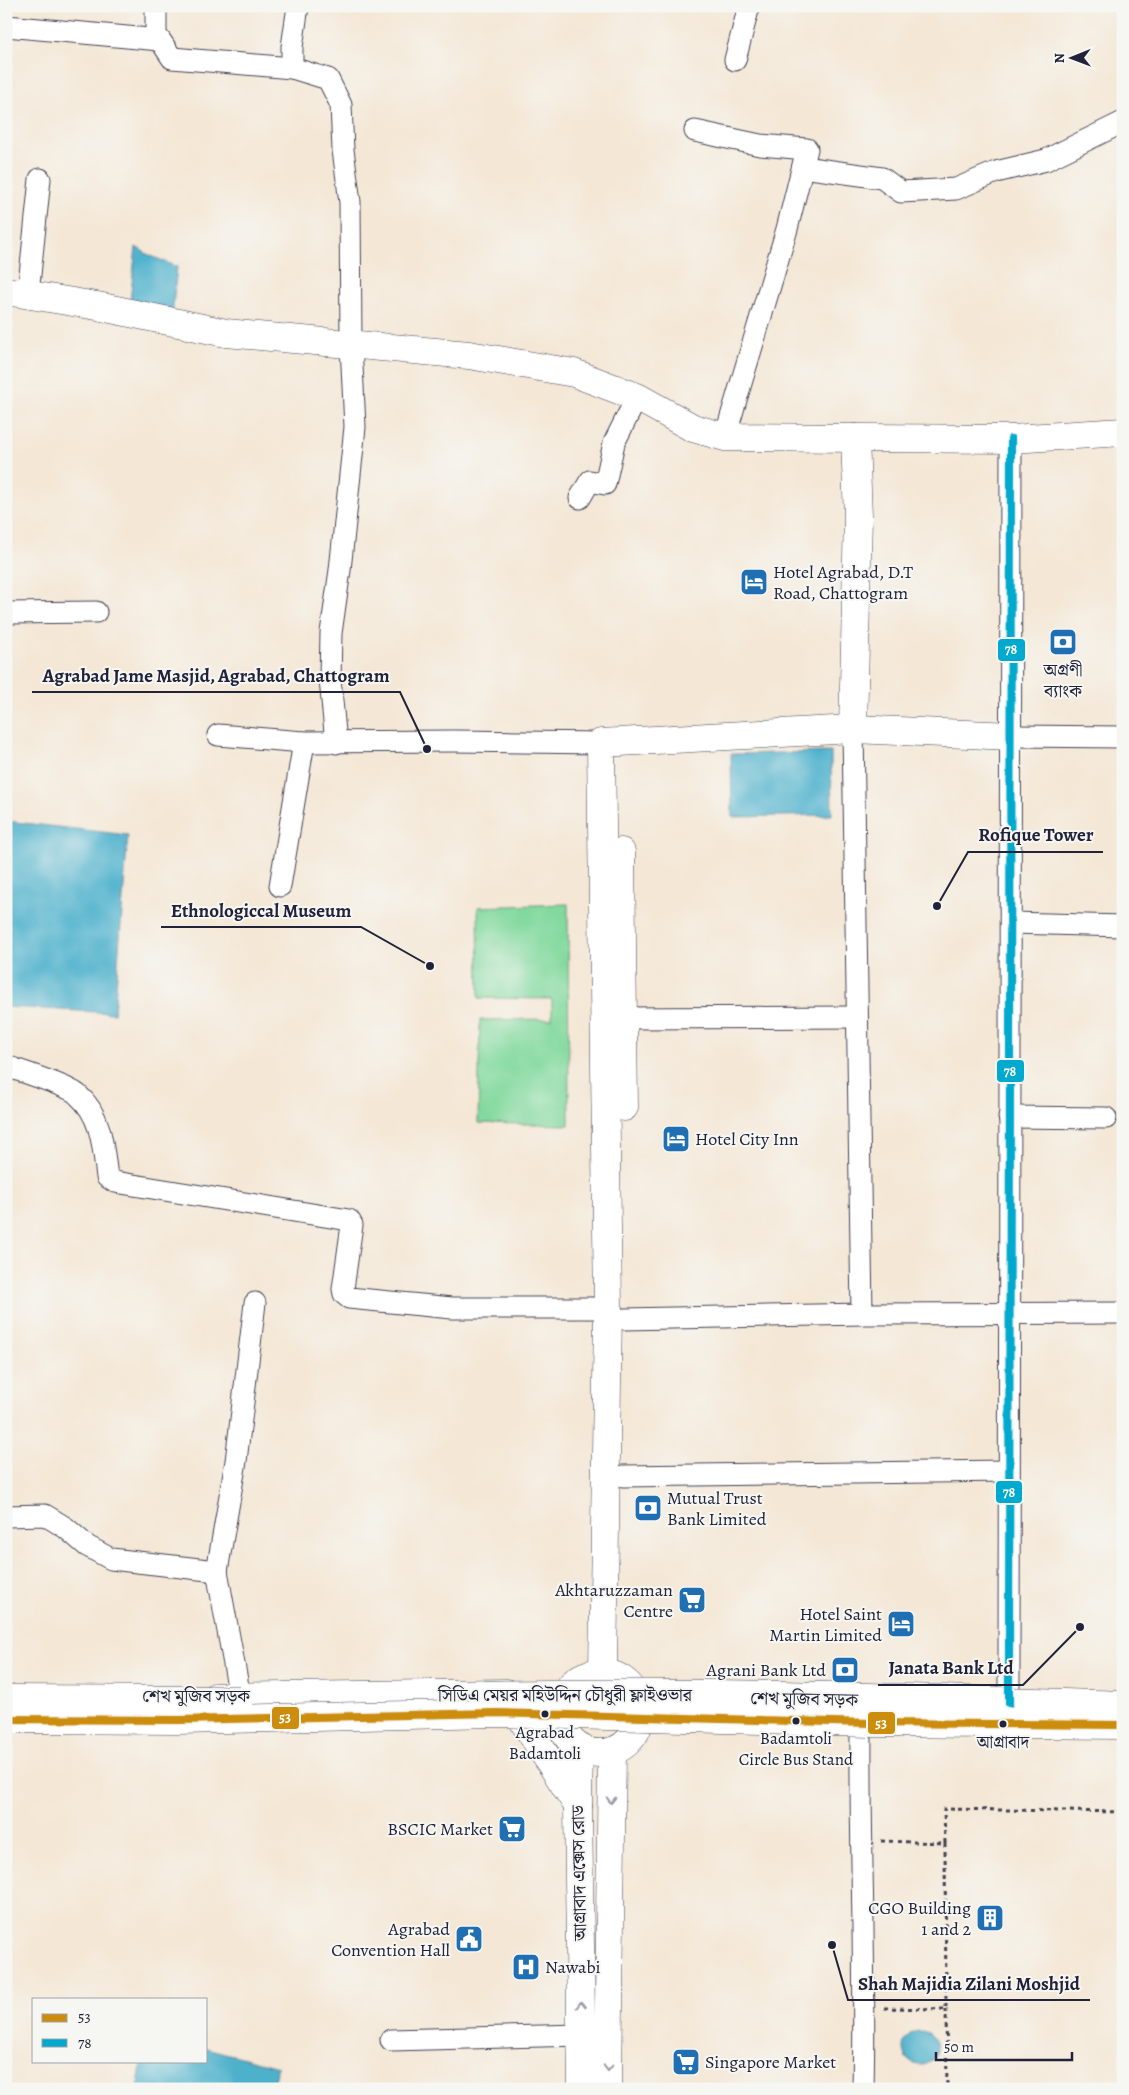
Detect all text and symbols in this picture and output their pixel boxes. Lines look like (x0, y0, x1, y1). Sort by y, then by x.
north arrow (1046, 32, 1096, 82)
text: N (1050, 53, 1069, 63)
place label: Hotel Agrabad, D.T Road, Chattogram (773, 560, 913, 605)
hotel icon: Hotel Agrabad, D.T Road, Chattogram (739, 567, 769, 597)
bank icon: অগ্রণী ব্যাংক (1048, 627, 1078, 657)
line badge: 78 (997, 638, 1026, 662)
text: 78 (1005, 640, 1018, 659)
callout: Agrabad Jame Masjid, Agrabad, Chattogram (32, 658, 400, 692)
place label: অগ্রণী ব্যাংক (1042, 658, 1083, 703)
text: Agrabad Jame Masjid, Agrabad, Chattogram (41, 663, 390, 689)
callout: Rofique Tower (968, 818, 1103, 852)
text: Rofique Tower (978, 822, 1094, 848)
callout: Ethnologiccal Museum (161, 893, 361, 927)
text: Ethnologiccal Museum (171, 898, 351, 924)
line badge: 78 (996, 1059, 1025, 1083)
text: 78 (1004, 1062, 1017, 1081)
hotel icon: Hotel City Inn (661, 1124, 691, 1154)
place label: Hotel City Inn (695, 1127, 799, 1151)
line badge: 78 (995, 1480, 1023, 1504)
text: 78 (1003, 1483, 1016, 1502)
place label: Mutual Trust Bank Limited (667, 1486, 767, 1531)
bank icon: Mutual Trust Bank Limited (633, 1493, 663, 1523)
place label: Akhtaruzzaman Centre (554, 1578, 673, 1623)
supermarket icon: Akhtaruzzaman Centre (677, 1585, 707, 1615)
place label: Hotel Saint Martin Limited (769, 1602, 882, 1647)
hotel icon: Hotel Saint Martin Limited (886, 1609, 916, 1639)
callout: Janata Bank Ltd (878, 1651, 1023, 1685)
bank icon: Agrani Bank Ltd (830, 1655, 860, 1685)
text: Janata Bank Ltd (888, 1655, 1014, 1681)
place label: Agrani Bank Ltd (706, 1658, 826, 1682)
street label: সিডিএ মেয়র মহিউদ্দিন চৌধুরী ফ্লাইওভার (437, 1683, 693, 1707)
street label: শেখ মুজিব সড়ক (142, 1684, 251, 1708)
street label: শেখ মুজিব সড়ক (750, 1686, 860, 1712)
line badge: 53 (271, 1706, 300, 1730)
text: 53 (279, 1708, 291, 1727)
marker: Agrabad Badamtoli (540, 1709, 550, 1719)
line badge: 53 (867, 1711, 896, 1735)
text: 53 (875, 1714, 887, 1733)
marker: Badamtoli Circle Bus Stand (791, 1716, 801, 1726)
marker: আগ্রাবাদ (998, 1719, 1008, 1729)
place label: Agrabad Badamtoli (509, 1721, 581, 1765)
place label: Badamtoli Circle Bus Stand (739, 1727, 854, 1771)
place label: আগ্রাবাদ (976, 1731, 1030, 1754)
one-way arrow (606, 1796, 616, 1804)
street label: আগ্রাবাদ এক্সেস রোড (566, 1804, 592, 1942)
supermarket icon: BSCIC Market (497, 1814, 527, 1844)
place label: BSCIC Market (387, 1817, 493, 1841)
place label: CGO Building 1 and 2 (868, 1896, 971, 1941)
building icon: CGO Building 1 and 2 (975, 1903, 1005, 1933)
place label: Agrabad Convention Hall (331, 1917, 451, 1962)
public building icon: Agrabad Convention Hall (454, 1924, 484, 1954)
hospital icon: Nawabi (511, 1952, 541, 1982)
place label: Nawabi (545, 1955, 601, 1979)
callout: Shah Majidia Zilani Moshjid (848, 1966, 1090, 2000)
text: Shah Majidia Zilani Moshjid (858, 1971, 1081, 1997)
legend (32, 1998, 208, 2062)
one-way arrow (576, 2001, 586, 2008)
text: 53 (78, 2007, 91, 2027)
scale bar (936, 2030, 1073, 2062)
text: 78 (78, 2033, 92, 2053)
text: 50 m (944, 2037, 974, 2057)
supermarket icon: Singapore Market (671, 2047, 701, 2077)
place label: Singapore Market (705, 2050, 836, 2074)
one-way arrow (603, 2064, 613, 2072)

